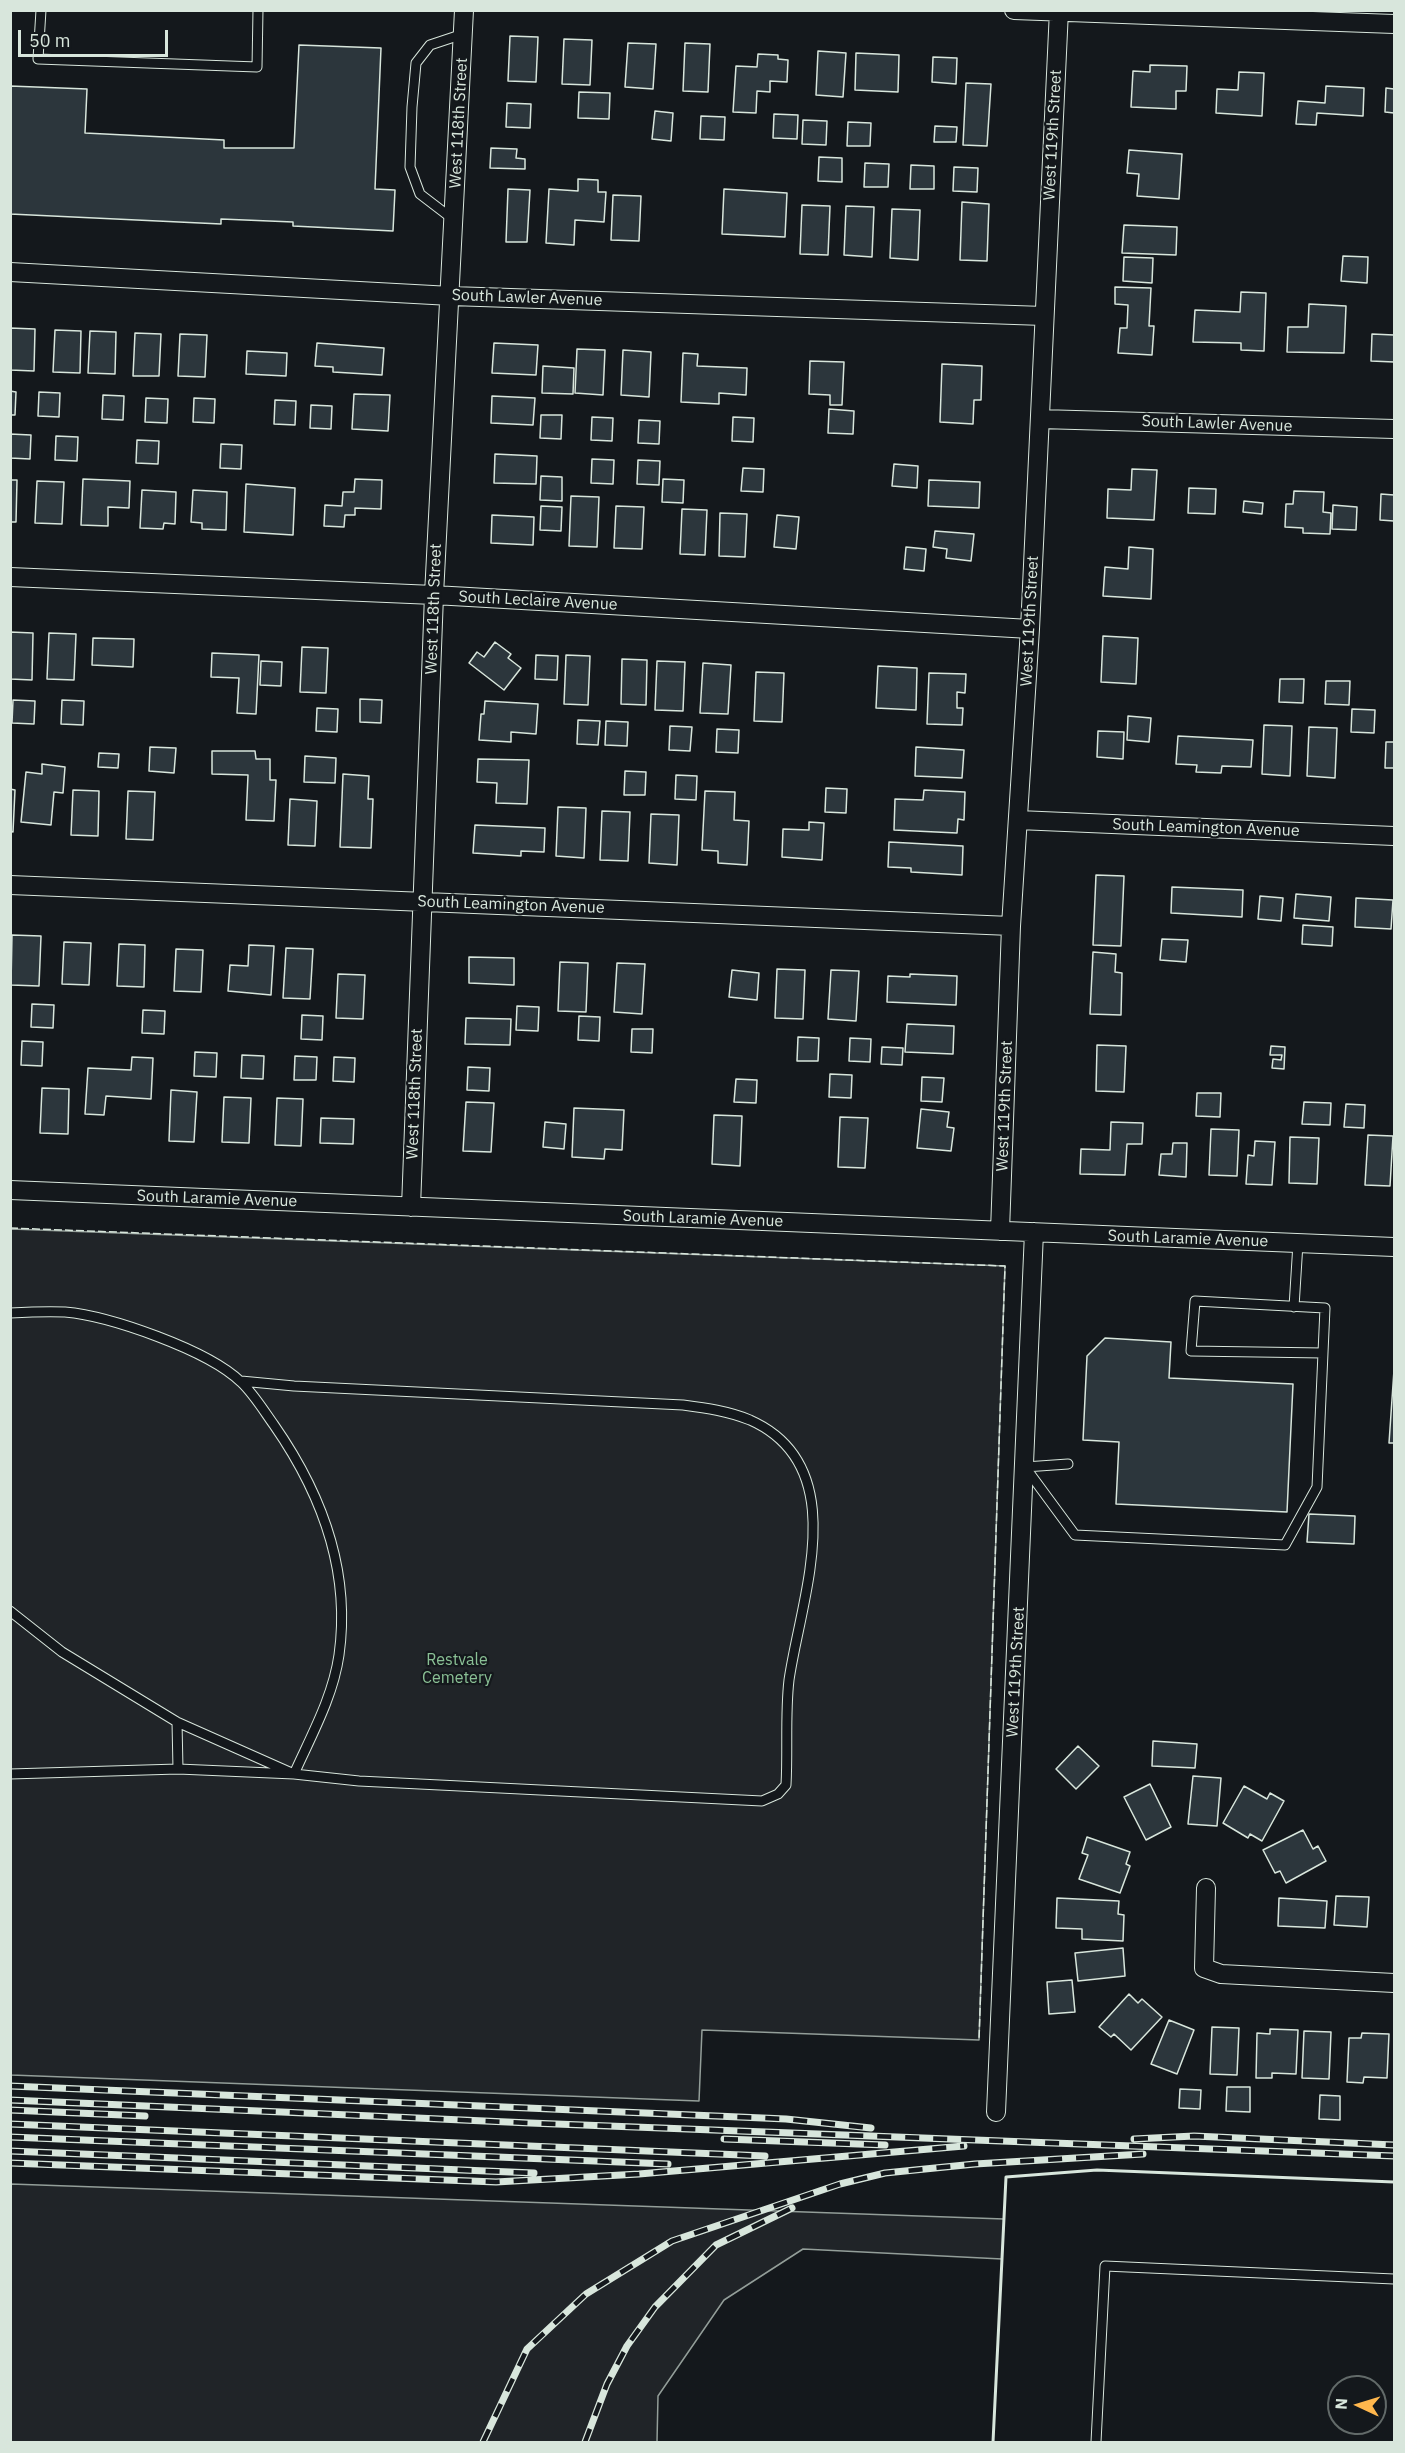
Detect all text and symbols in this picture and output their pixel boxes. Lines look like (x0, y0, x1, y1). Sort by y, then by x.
scale bar (21, 18, 171, 56)
text: 50 m (29, 29, 71, 52)
street label: West 118th Street (446, 57, 472, 189)
street label: West 119th Street (1040, 69, 1066, 201)
street label: South Lawler Avenue (451, 286, 603, 310)
street label: South Lawler Avenue (1141, 412, 1293, 436)
street label: West 118th Street (422, 543, 446, 675)
street label: West 119th Street (1017, 555, 1043, 687)
street label: South Leclaire Avenue (458, 587, 618, 615)
street label: South Leamington Avenue (1112, 815, 1300, 841)
street label: South Leamington Avenue (417, 892, 605, 918)
street label: West 118th Street (403, 1028, 427, 1160)
street label: West 119th Street (993, 1040, 1017, 1172)
street label: South Laramie Avenue (136, 1187, 298, 1211)
street label: South Laramie Avenue (622, 1207, 784, 1231)
street label: South Laramie Avenue (1107, 1227, 1269, 1251)
street label: West 119th Street (1003, 1606, 1029, 1738)
park label: Restvale Cemetery (422, 1650, 492, 1688)
north arrow (1327, 2375, 1387, 2435)
text: N (1331, 2397, 1351, 2410)

